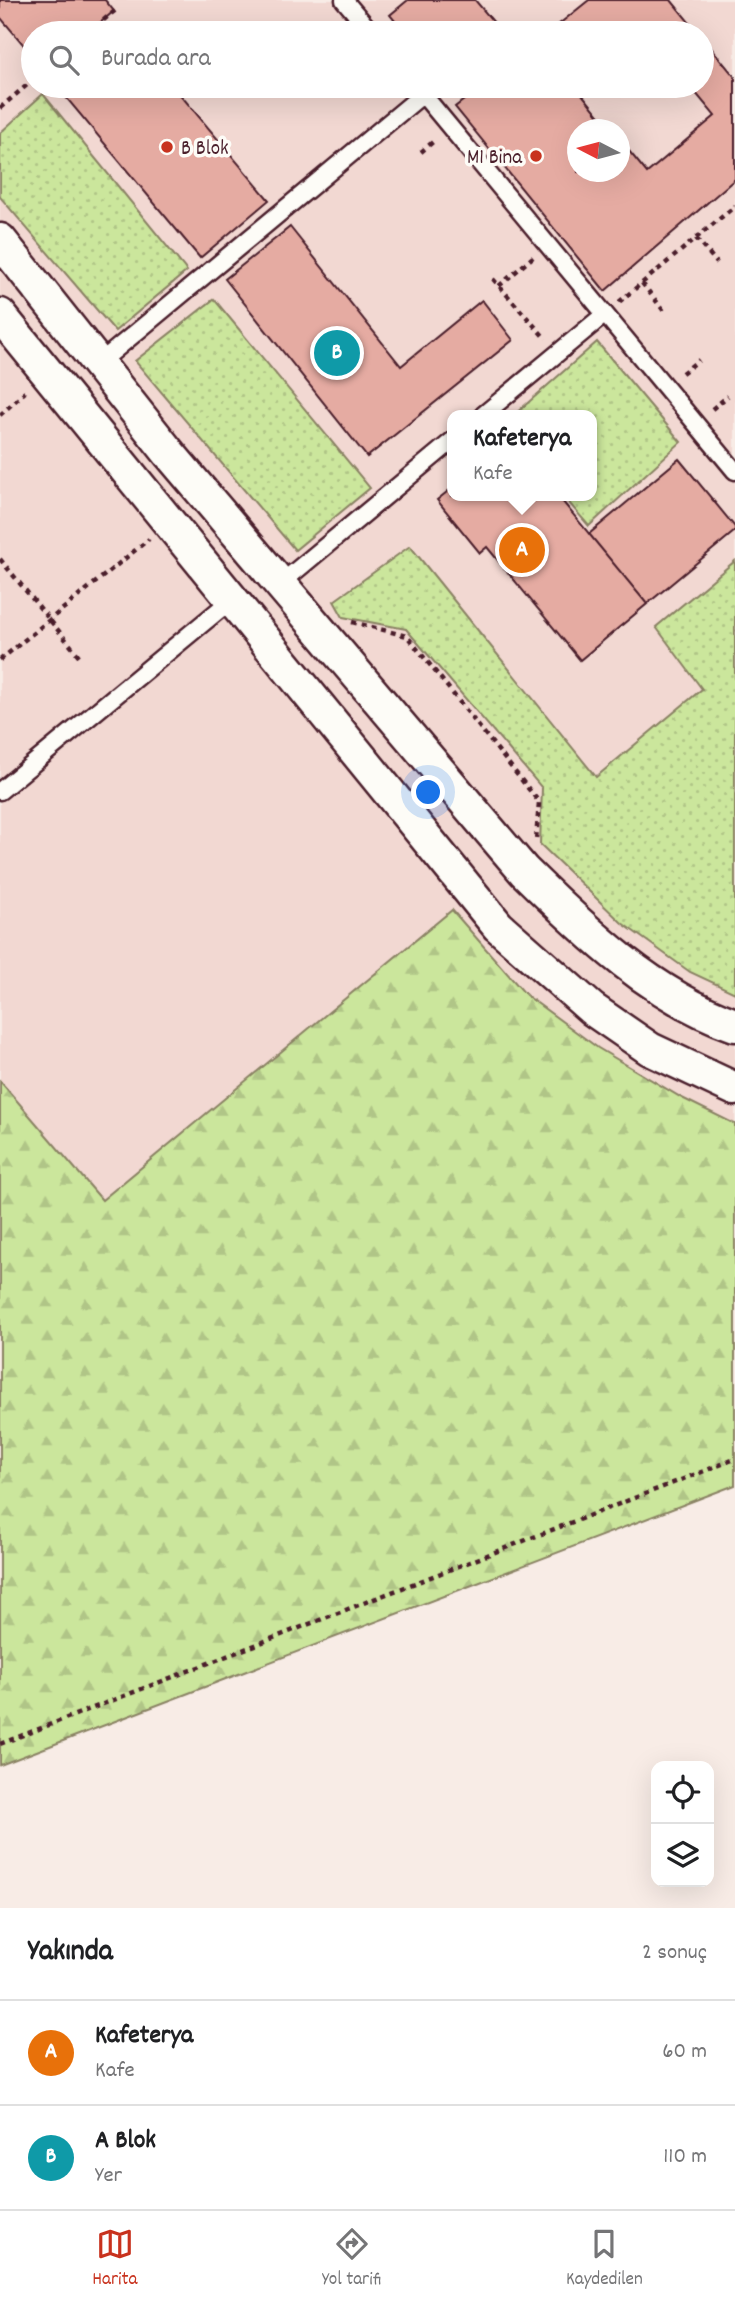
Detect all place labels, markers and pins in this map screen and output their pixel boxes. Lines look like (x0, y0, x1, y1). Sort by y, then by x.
place label: B Blok (181, 135, 229, 165)
marker: B Blok (159, 139, 175, 155)
place label: M1 Bina (467, 144, 523, 174)
marker: M1 Bina (528, 148, 544, 164)
pin: B (314, 327, 360, 379)
pin: A (499, 524, 545, 576)

